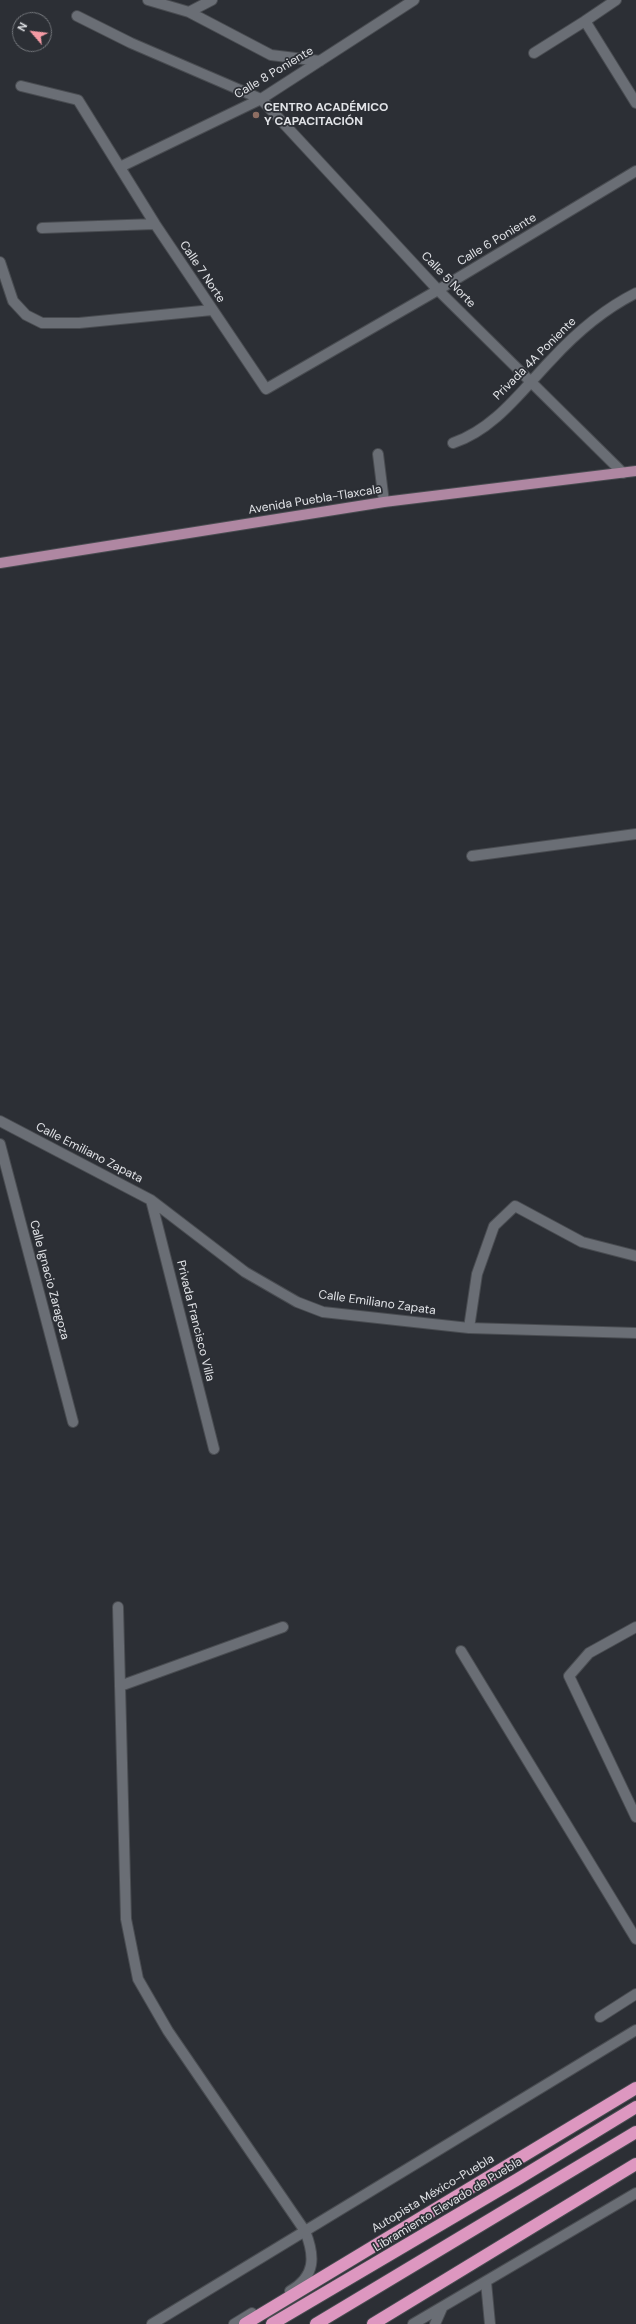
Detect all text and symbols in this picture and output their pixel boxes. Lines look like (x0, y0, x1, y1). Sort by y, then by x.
north arrow (12, 12, 52, 52)
text: N (14, 20, 30, 34)
street label: Calle 8 Poniente (232, 44, 316, 102)
place label: CENTRO ACADÉMICO Y CAPACITACIÓN (264, 101, 389, 129)
marker: CENTRO ACADÉMICO Y CAPACITACIÓN (251, 110, 261, 120)
street label: Calle 6 Poniente (455, 211, 539, 269)
street label: Calle 7 Norte (176, 238, 228, 306)
street label: Calle 5 Norte (418, 249, 478, 311)
street label: Privada 4A Poniente (491, 315, 579, 403)
street label: Avenida Puebla-Tlaxcala (247, 482, 383, 518)
street label: Calle Emiliano Zapata (33, 1120, 145, 1186)
street label: Calle Ignacio Zaragoza (26, 1219, 72, 1341)
street label: Privada Francisco Villa (173, 1259, 217, 1383)
street label: Calle Emiliano Zapata (317, 1288, 437, 1318)
street label: Autopista México-Puebla (369, 2152, 497, 2236)
street label: Libramiento Elevado de Puebla (371, 2155, 525, 2255)

